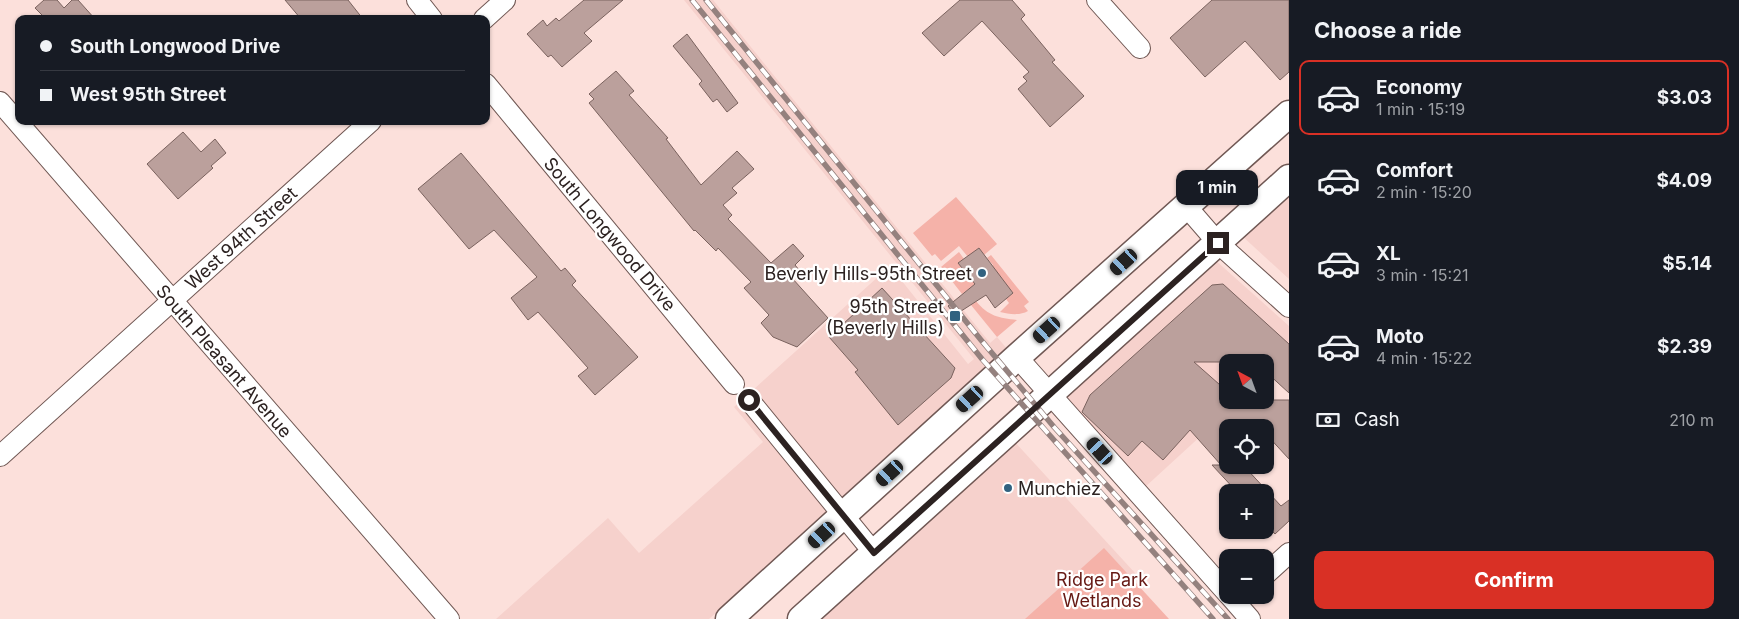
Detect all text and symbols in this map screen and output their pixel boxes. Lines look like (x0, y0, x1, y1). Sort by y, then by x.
text: Choose a ride (1314, 17, 1462, 43)
text: South Longwood Drive (70, 35, 280, 58)
icon: car (1316, 75, 1361, 120)
text: Economy (1376, 76, 1462, 99)
text: West 95th Street (70, 83, 226, 106)
text: $3.03 (1657, 86, 1712, 109)
text: 1 min · 15:19 (1376, 99, 1465, 119)
street label: South Longwood Drive (540, 153, 680, 315)
icon: car (1316, 158, 1361, 203)
text: Comfort (1376, 159, 1453, 182)
text: $4.09 (1656, 169, 1712, 192)
callout: 1 min (1177, 170, 1259, 206)
text: 1 min (1197, 177, 1237, 197)
street label: West 94th Street (181, 182, 301, 294)
text: 2 min · 15:20 (1376, 182, 1472, 202)
route end (1207, 232, 1229, 254)
icon: car (1316, 241, 1361, 286)
text: XL (1376, 242, 1401, 265)
car (1107, 246, 1140, 278)
text: $5.14 (1662, 252, 1712, 275)
place label: Beverly Hills-95th Street (764, 263, 972, 284)
text: 3 min · 15:21 (1376, 265, 1468, 285)
marker: Beverly Hills-95th Street (976, 267, 988, 279)
street label: South Pleasant Avenue (152, 280, 296, 442)
place label: 95th Street (Beverly Hills) (826, 296, 944, 338)
marker: 95th Street (Beverly Hills) (948, 309, 962, 323)
car (1030, 314, 1063, 346)
icon: car (1316, 324, 1361, 369)
text: Moto (1376, 325, 1424, 348)
text: $2.39 (1657, 335, 1712, 358)
text: 4 min · 15:22 (1376, 348, 1472, 368)
north arrow (1219, 354, 1274, 409)
map controls (1219, 354, 1274, 604)
car (953, 383, 986, 415)
route start (738, 389, 760, 411)
icon: cash (1314, 406, 1342, 434)
text: Cash (1354, 408, 1400, 431)
text: 210 m (1669, 410, 1714, 430)
button: locate (1219, 419, 1274, 474)
car (1084, 435, 1115, 467)
car (873, 457, 906, 489)
place label: Munchiez (1018, 478, 1101, 499)
marker: Munchiez (1002, 482, 1014, 494)
button: + (1219, 484, 1274, 539)
car (805, 519, 838, 551)
button: − (1219, 549, 1274, 604)
button: Confirm (1314, 551, 1714, 609)
park label: Ridge Park Wetlands (1056, 569, 1148, 611)

